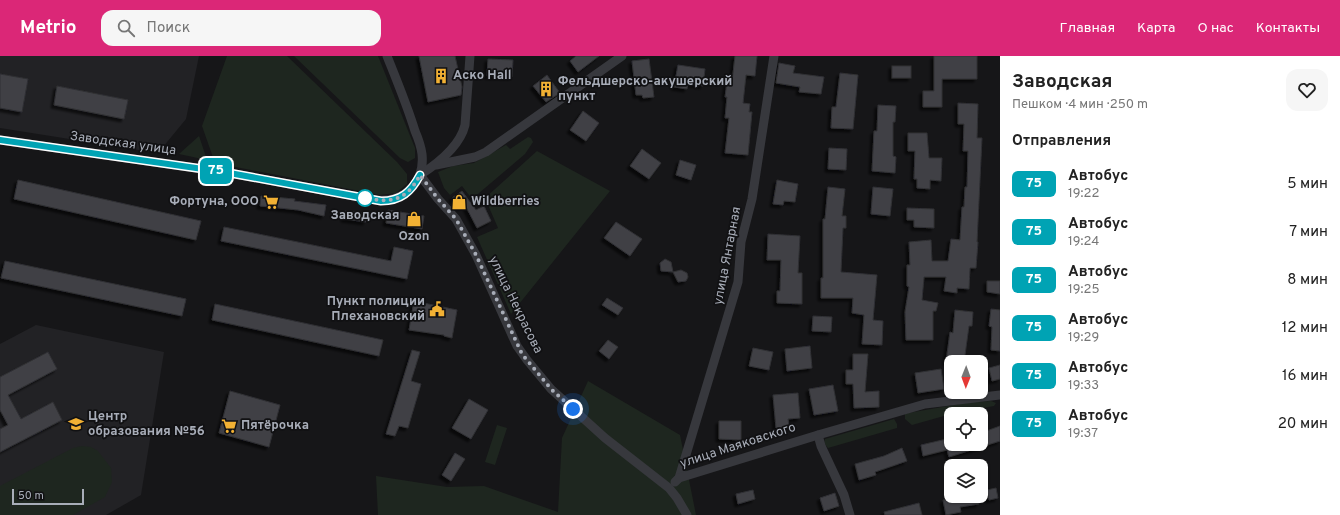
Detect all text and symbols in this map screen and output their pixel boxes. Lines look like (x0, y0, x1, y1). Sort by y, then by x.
search box (101, 10, 381, 46)
text: Metrio (20, 16, 77, 40)
icon: search (115, 17, 137, 39)
text: Поиск (147, 19, 190, 38)
text: Главная (1060, 20, 1115, 37)
text: Карта (1137, 20, 1175, 37)
text: О нас (1197, 20, 1234, 37)
text: Контакты (1256, 20, 1320, 37)
building icon: Аско Hall (432, 67, 450, 85)
place label: Аско Hall (453, 68, 512, 84)
button: heart (1286, 69, 1328, 111)
text: Заводская (1012, 70, 1113, 94)
place label: Фельдшерско-акушерский пункт (558, 74, 732, 105)
building icon: Фельдшерско-акушерский пункт (537, 80, 555, 98)
text: Пешком · 4 мин · 250 m (1012, 97, 1148, 113)
street label: Заводская улица (69, 129, 177, 159)
text: Отправления (1012, 132, 1111, 151)
line badge: 75 (198, 158, 234, 184)
text: 75 (208, 162, 224, 179)
text: Автобус (1068, 167, 1128, 186)
text: 75 (1026, 175, 1042, 192)
text: 5 мин (1287, 175, 1328, 194)
text: 19:22 (1068, 186, 1099, 202)
marker: Заводская (356, 189, 374, 207)
supermarket icon: Фортуна, ООО (262, 193, 280, 211)
shop icon: Wildberries (450, 193, 468, 211)
place label: Фортуна, ООО (169, 194, 259, 210)
place label: Wildberries (471, 194, 540, 210)
street label: улица Янтарная (711, 206, 745, 306)
place label: Заводская (331, 208, 399, 224)
shop icon: Ozon (405, 210, 423, 228)
text: Автобус (1068, 215, 1128, 234)
text: 75 (1026, 223, 1042, 240)
text: 7 мин (1289, 223, 1328, 242)
place label: Ozon (398, 229, 430, 245)
text: 19:24 (1068, 234, 1099, 250)
street label: улица Некрасова (484, 254, 546, 356)
text: Автобус (1068, 263, 1128, 282)
text: 75 (1026, 271, 1042, 288)
text: 8 мин (1287, 271, 1328, 290)
text: 19:25 (1068, 282, 1100, 298)
place label: Пункт полиции Плехановский (327, 294, 425, 325)
public building icon: Пункт полиции Плехановский (428, 300, 446, 318)
text: Автобус (1068, 311, 1128, 330)
text: 75 (1026, 319, 1042, 336)
text: 12 мин (1282, 319, 1328, 338)
text: 19:29 (1068, 330, 1099, 346)
north arrow (944, 355, 988, 399)
map controls (944, 355, 988, 503)
text: Автобус (1068, 359, 1128, 378)
text: 75 (1026, 367, 1042, 384)
text: 16 мин (1282, 367, 1328, 386)
text: 19:33 (1068, 378, 1099, 394)
your location (563, 399, 583, 419)
button: locate (944, 407, 988, 451)
text: Автобус (1068, 407, 1128, 426)
place label: Центр образования №56 (88, 409, 205, 440)
school or university icon: Центр образования №56 (67, 415, 85, 433)
text: 75 (1026, 415, 1042, 432)
text: 20 мин (1278, 415, 1328, 434)
supermarket icon: Пятёрочка (220, 417, 238, 435)
place label: Пятёрочка (241, 418, 309, 434)
street label: улица Маяковского (678, 420, 798, 472)
text: 19:37 (1068, 426, 1098, 442)
button: layers (944, 459, 988, 503)
scale bar (12, 487, 84, 506)
text: 50 m (18, 489, 44, 503)

